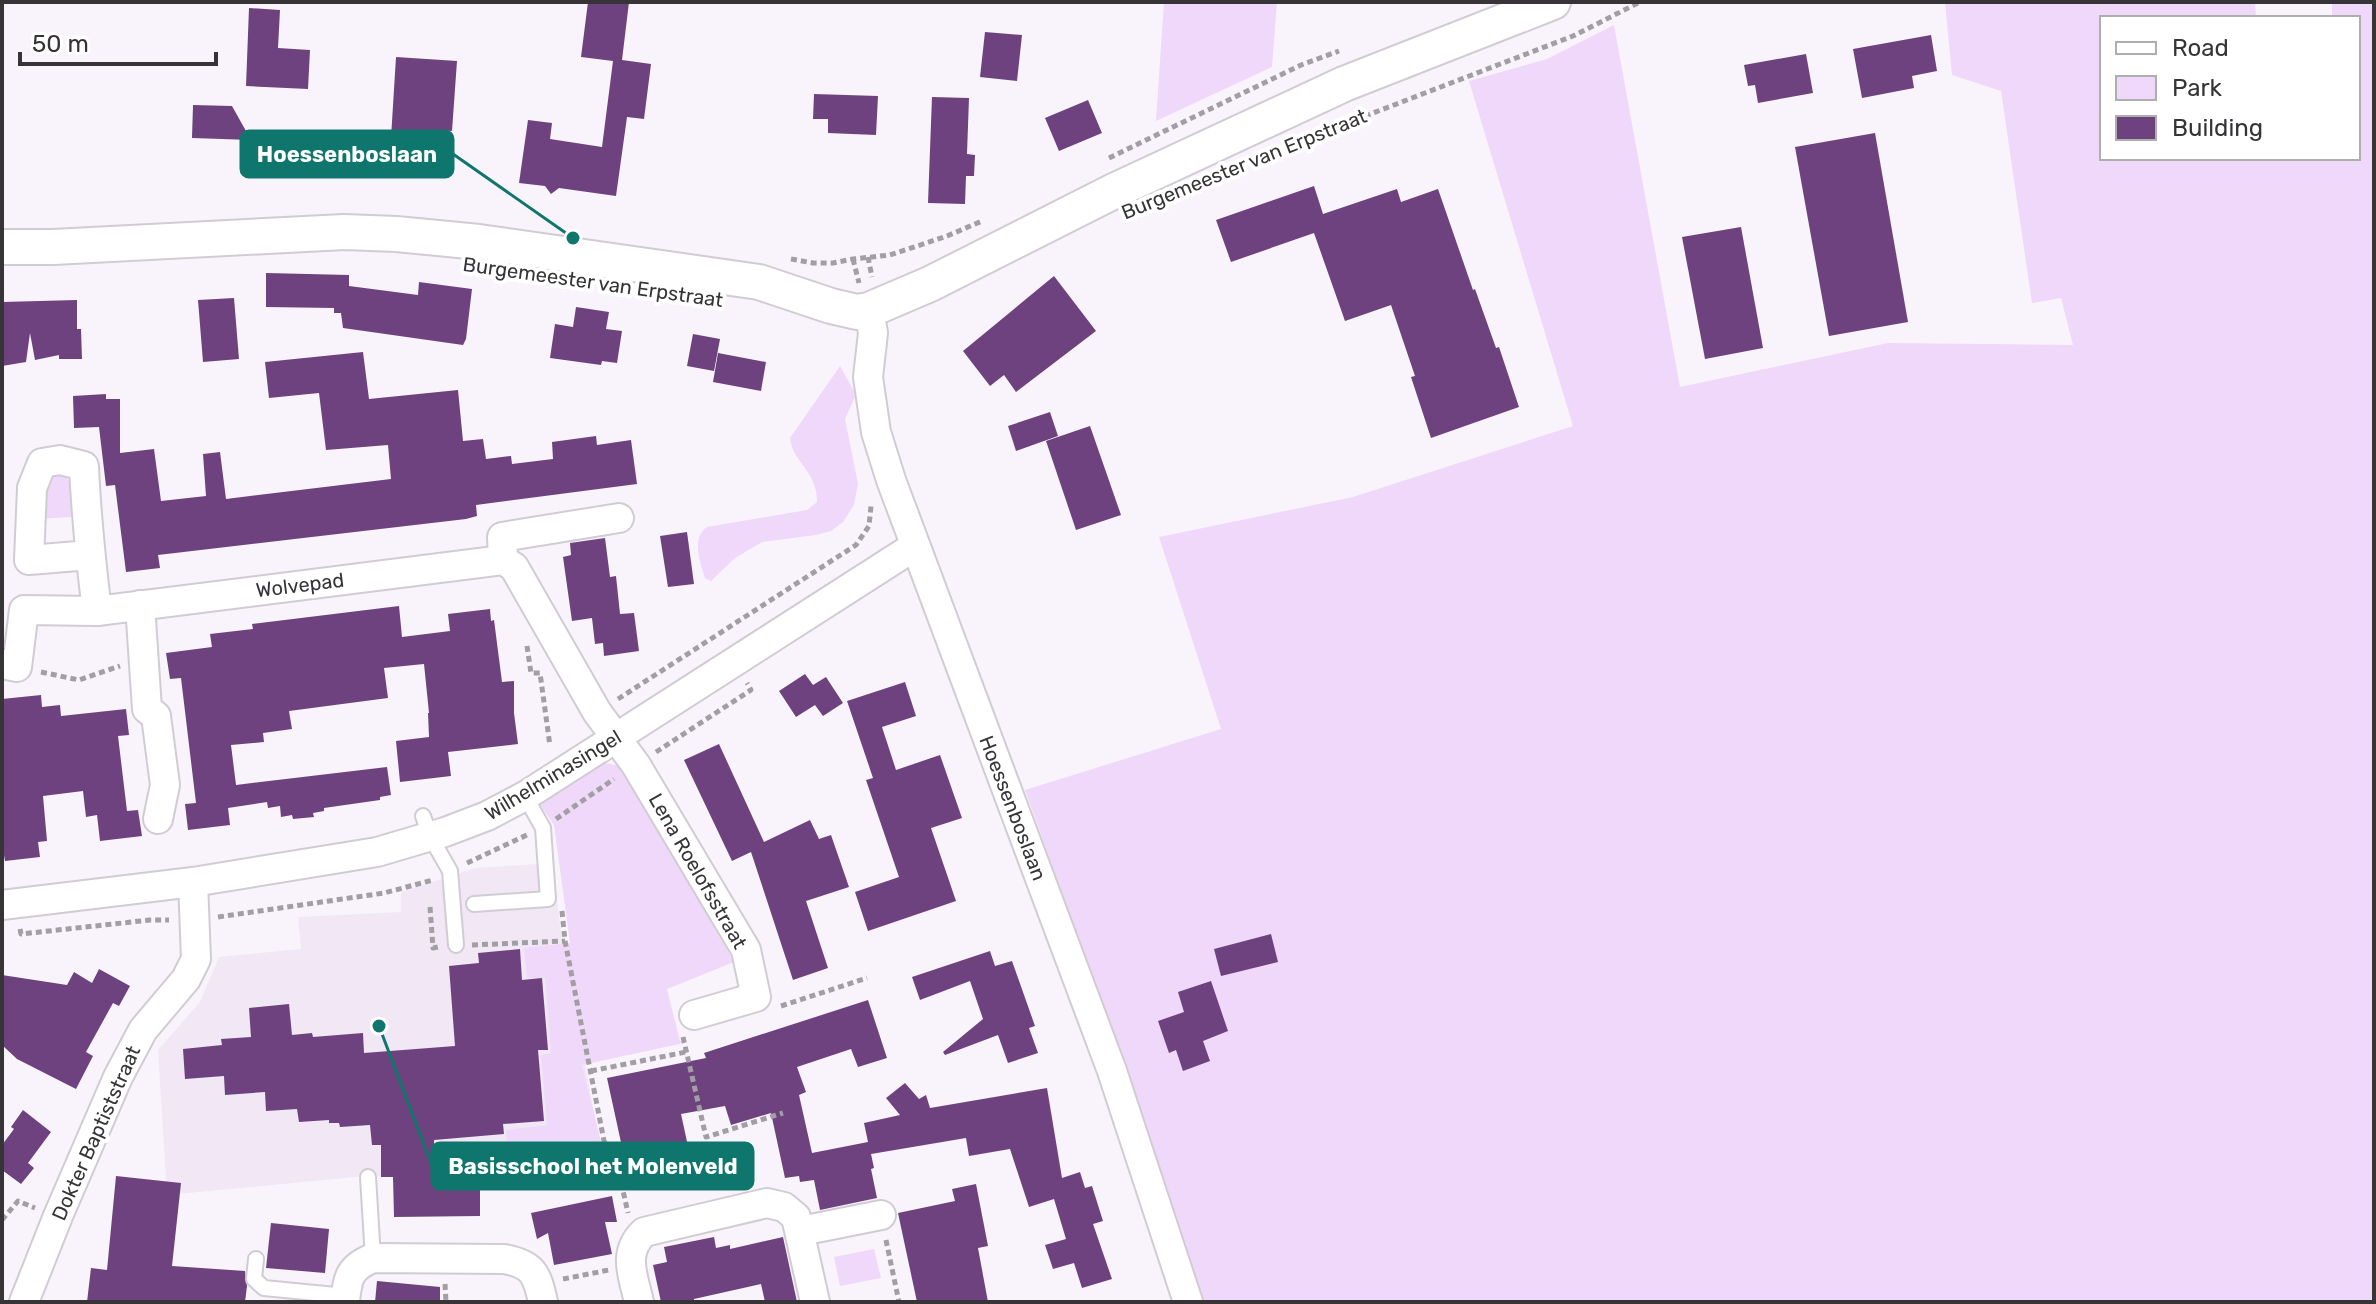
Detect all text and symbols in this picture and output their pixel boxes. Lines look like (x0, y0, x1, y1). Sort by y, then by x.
scale bar (20, 16, 216, 66)
legend (2100, 16, 2360, 160)
text: 50 m (32, 30, 89, 58)
text: Road (2172, 34, 2229, 62)
text: Park (2172, 74, 2223, 102)
street label: Burgemeester van Erpstraat (1118, 104, 1370, 224)
text: Building (2172, 114, 2263, 142)
callout: Hoessenboslaan (241, 131, 453, 177)
text: Hoessenboslaan (257, 141, 437, 168)
street label: Burgemeester van Erpstraat (461, 252, 725, 312)
street label: Wolvepad (255, 568, 345, 602)
street label: Wilhelminasingel (480, 725, 626, 825)
street label: Hoessenboslaan (974, 732, 1052, 884)
street label: Lena Roelofsstraat (644, 789, 752, 953)
street label: Dokter Baptiststraat (47, 1042, 145, 1224)
callout: Basisschool het Molenveld (432, 1143, 753, 1189)
text: Basisschool het Molenveld (448, 1153, 738, 1180)

